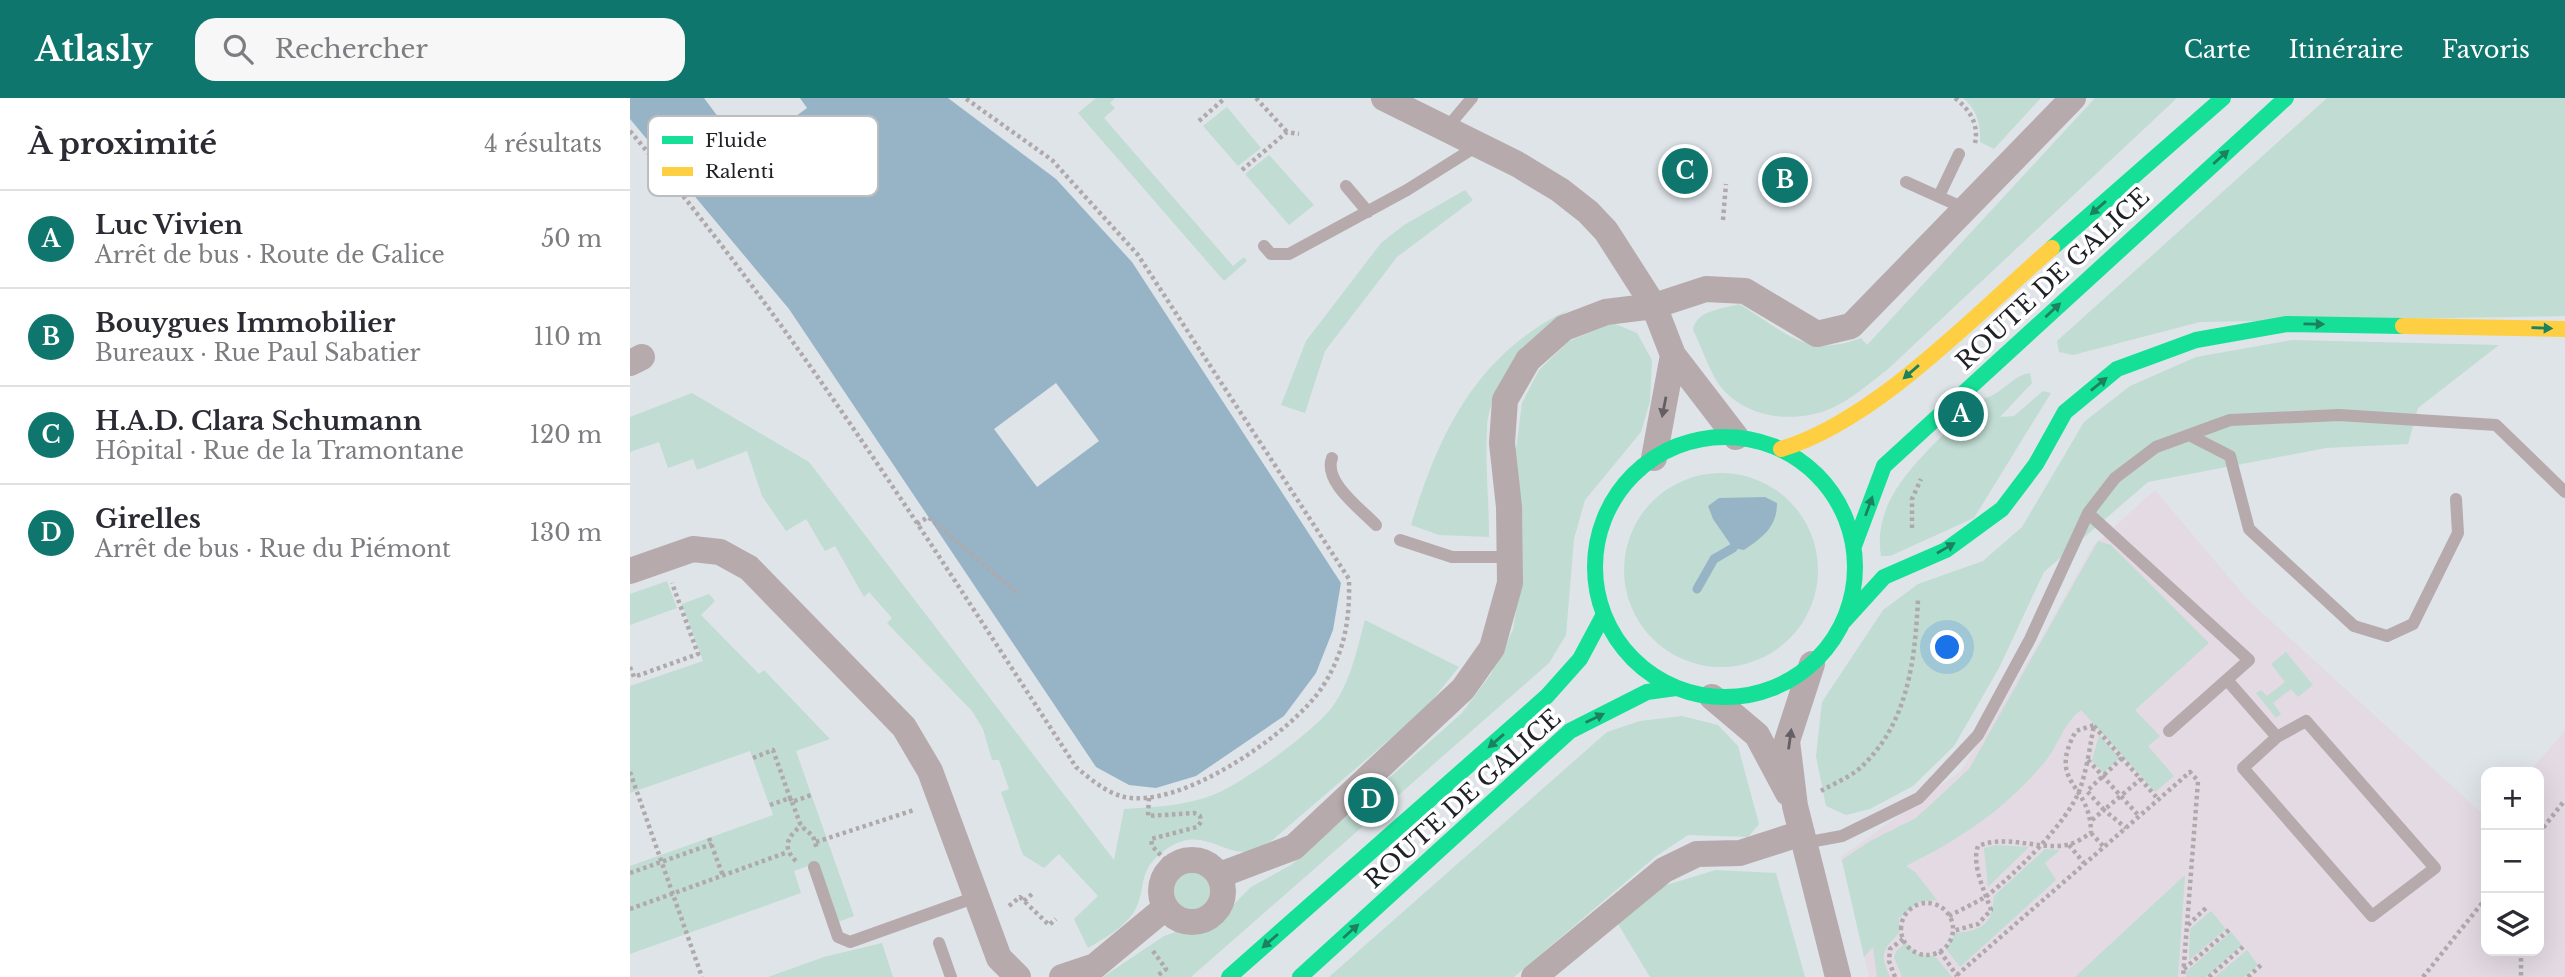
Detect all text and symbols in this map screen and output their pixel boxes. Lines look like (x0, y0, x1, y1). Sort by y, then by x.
search box (195, 18, 685, 81)
text: Atlasly (35, 29, 153, 70)
icon: search (219, 30, 257, 68)
text: Rechercher (275, 33, 428, 65)
text: Carte (2184, 35, 2251, 64)
text: Itinéraire (2289, 35, 2404, 64)
text: Favoris (2442, 35, 2530, 64)
legend (648, 116, 878, 196)
text: À proximité (28, 125, 217, 162)
text: Fluide (705, 129, 767, 152)
text: 4 résultats (484, 130, 602, 158)
pin: C (1662, 145, 1708, 197)
one-way arrow (2212, 149, 2229, 165)
pin: B (1762, 154, 1808, 206)
text: Ralenti (705, 160, 775, 183)
street label: ROUTE DE GALICE (1950, 182, 2155, 376)
one-way arrow (2089, 200, 2107, 216)
text: Luc Vivien (95, 209, 243, 241)
text: A (42, 225, 60, 253)
text: 50 m (541, 225, 602, 253)
text: Arrêt de bus · Route de Galice (95, 241, 445, 269)
one-way arrow (2044, 302, 2062, 318)
text: Bouygues Immobilier (95, 307, 395, 339)
one-way arrow (2303, 318, 2325, 330)
text: B (42, 323, 60, 351)
text: 110 m (534, 323, 602, 351)
one-way arrow (2531, 323, 2553, 334)
text: Bureaux · Rue Paul Sabatier (95, 339, 421, 367)
one-way arrow (1902, 364, 1919, 379)
one-way arrow (2089, 377, 2107, 392)
pin: A (1938, 388, 1984, 440)
one-way arrow (1658, 396, 1669, 418)
text: H.A.D. Clara Schumann (95, 405, 422, 437)
text: C (42, 421, 60, 449)
text: 120 m (530, 421, 602, 449)
text: Hôpital · Rue de la Tramontane (95, 437, 464, 465)
one-way arrow (1864, 495, 1875, 516)
text: Girelles (95, 503, 201, 535)
text: D (40, 519, 62, 547)
text: 130 m (530, 519, 602, 547)
text: Arrêt de bus · Rue du Piémont (95, 535, 451, 563)
one-way arrow (1937, 542, 1956, 554)
your location (1930, 630, 1964, 664)
street label: ROUTE DE GALICE (1359, 704, 1567, 894)
one-way arrow (1585, 712, 1605, 723)
one-way arrow (1785, 728, 1796, 750)
one-way arrow (1487, 733, 1504, 748)
map controls (2481, 767, 2544, 956)
button: + (2481, 767, 2544, 830)
pin: D (1348, 774, 1394, 826)
button: − (2481, 830, 2544, 893)
button: layers (2481, 893, 2544, 956)
one-way arrow (1342, 923, 1360, 939)
one-way arrow (1261, 933, 1279, 949)

